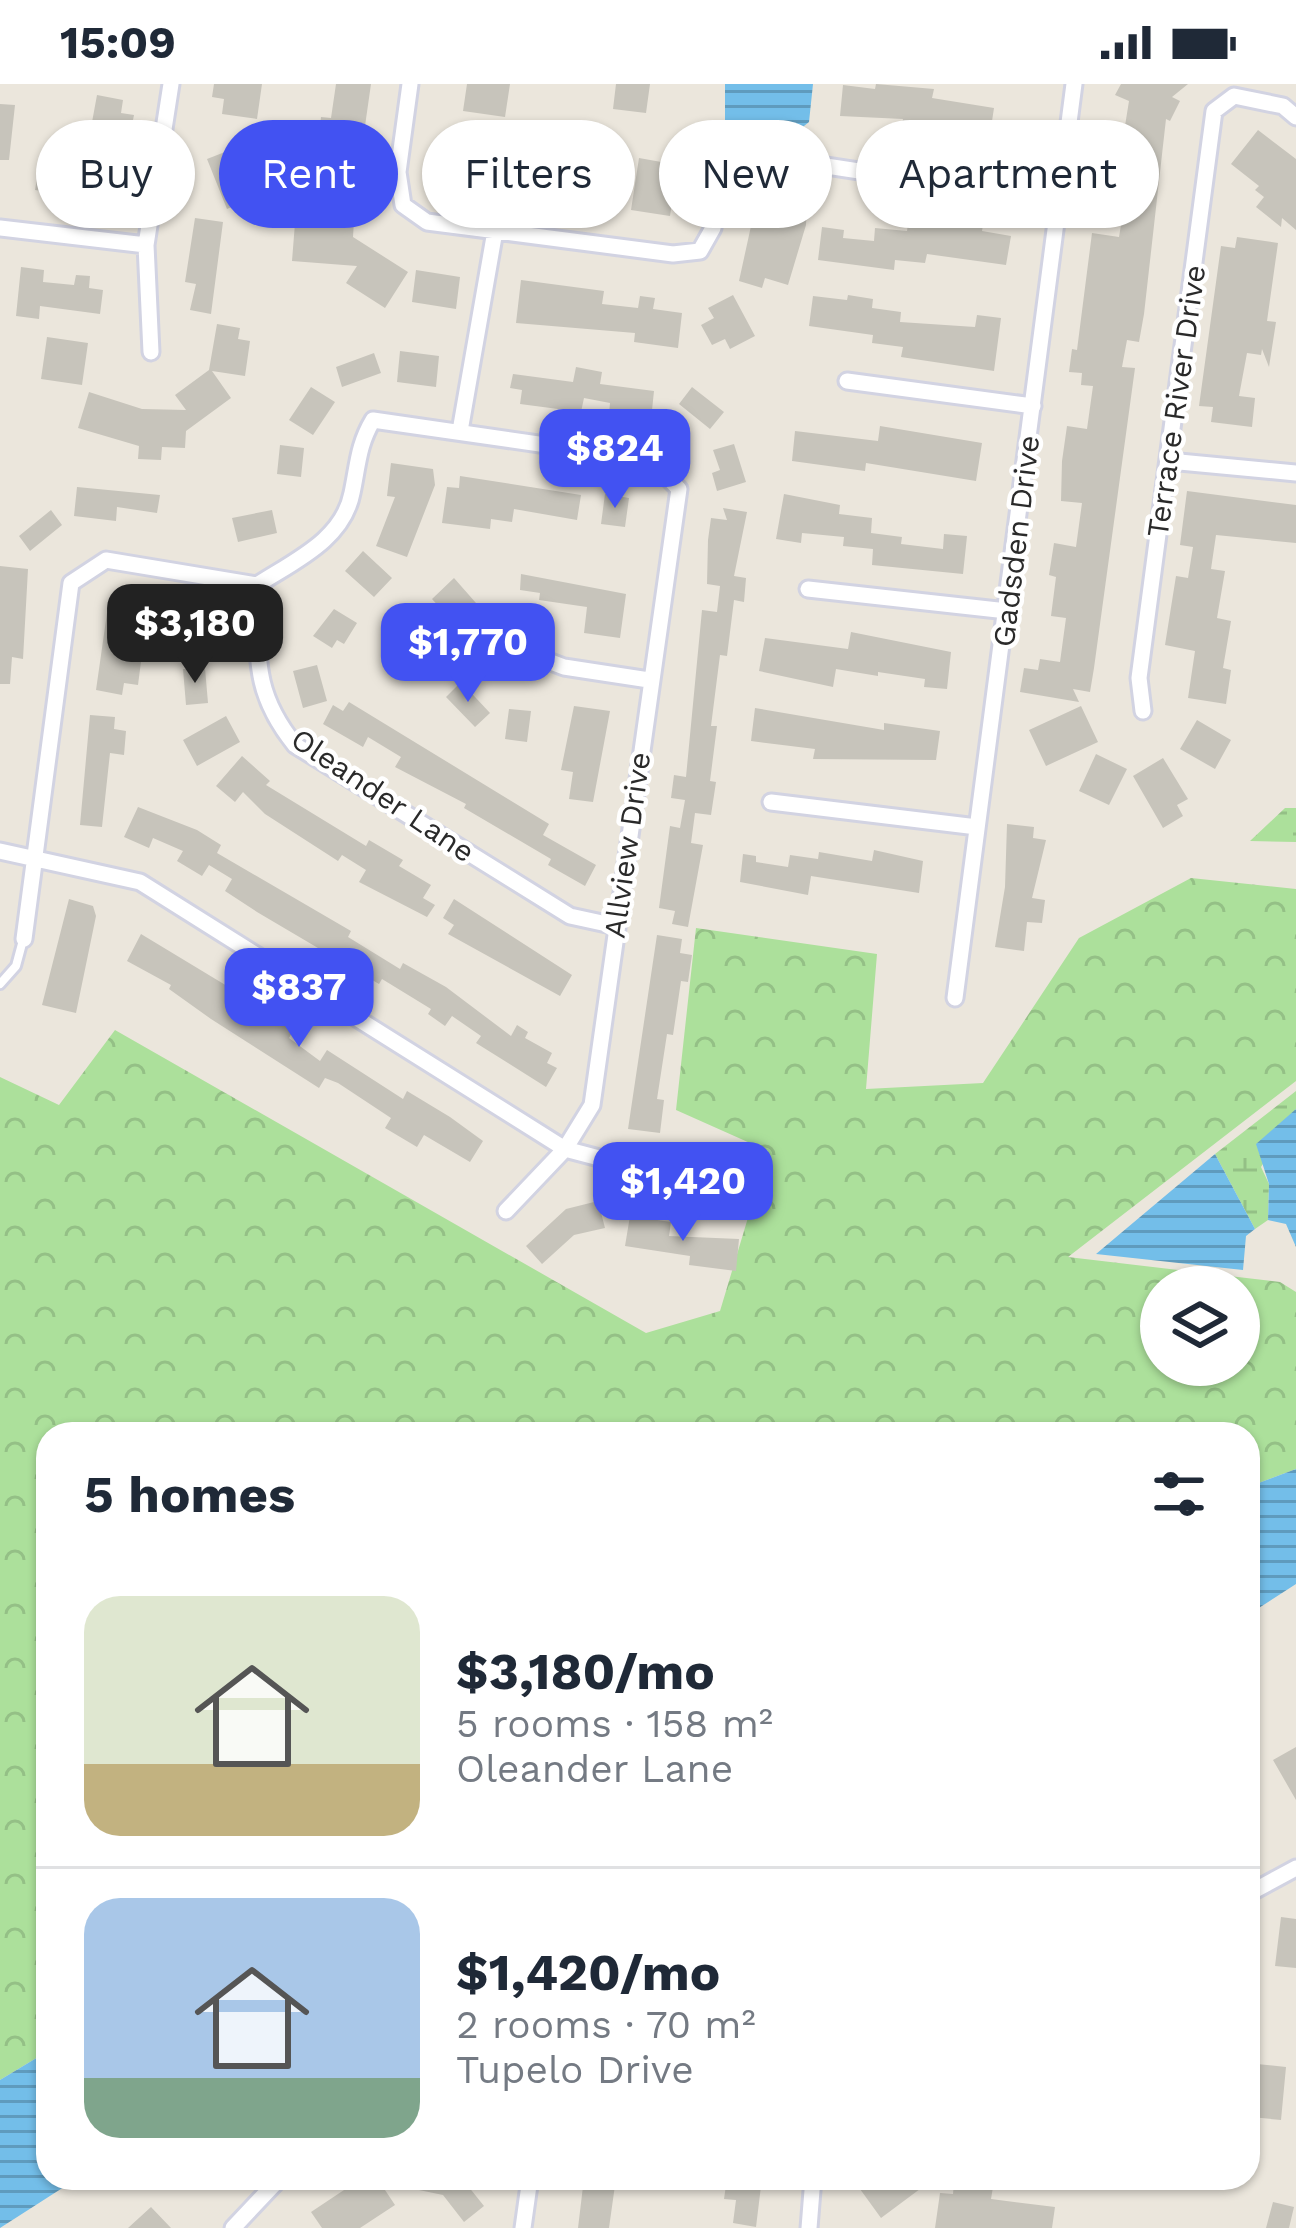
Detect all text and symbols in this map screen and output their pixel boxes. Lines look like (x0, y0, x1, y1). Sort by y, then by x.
text: 15:09 (60, 16, 176, 69)
chip: Buy (36, 120, 195, 228)
chip: Rent (219, 120, 398, 228)
chip: Filters (422, 120, 635, 228)
chip: New (659, 120, 832, 228)
chip: Apartment (856, 120, 1159, 228)
street label: Terrace River Drive (1140, 263, 1212, 539)
pin: $824 (544, 409, 686, 511)
text: $824 (566, 425, 664, 470)
street label: Gadsden Drive (986, 433, 1046, 649)
pin: $3,180 (97, 584, 293, 686)
text: $3,180 (134, 600, 256, 645)
pin: $1,770 (370, 603, 566, 705)
text: $1,770 (408, 619, 528, 664)
street label: Oleander Lane (285, 721, 481, 869)
street label: Allview Drive (597, 750, 657, 940)
pin: $837 (228, 948, 370, 1050)
text: $837 (252, 964, 346, 1009)
pin: $1,420 (585, 1142, 781, 1244)
text: $1,420 (620, 1158, 746, 1203)
map controls (1140, 1266, 1260, 1386)
button: layers (1140, 1266, 1260, 1386)
icon: filters (1146, 1461, 1212, 1527)
text: 5 homes (84, 1465, 295, 1524)
text: $3,180/mo (456, 1642, 715, 1701)
icon: home (180, 1644, 324, 1788)
text: 5 rooms · 158 m² (456, 1701, 773, 1746)
text: Oleander Lane (456, 1746, 733, 1791)
text: $1,420/mo (456, 1943, 720, 2002)
icon: home (180, 1946, 324, 2090)
text: 2 rooms · 70 m² (456, 2002, 756, 2047)
text: Tupelo Drive (456, 2047, 694, 2092)

